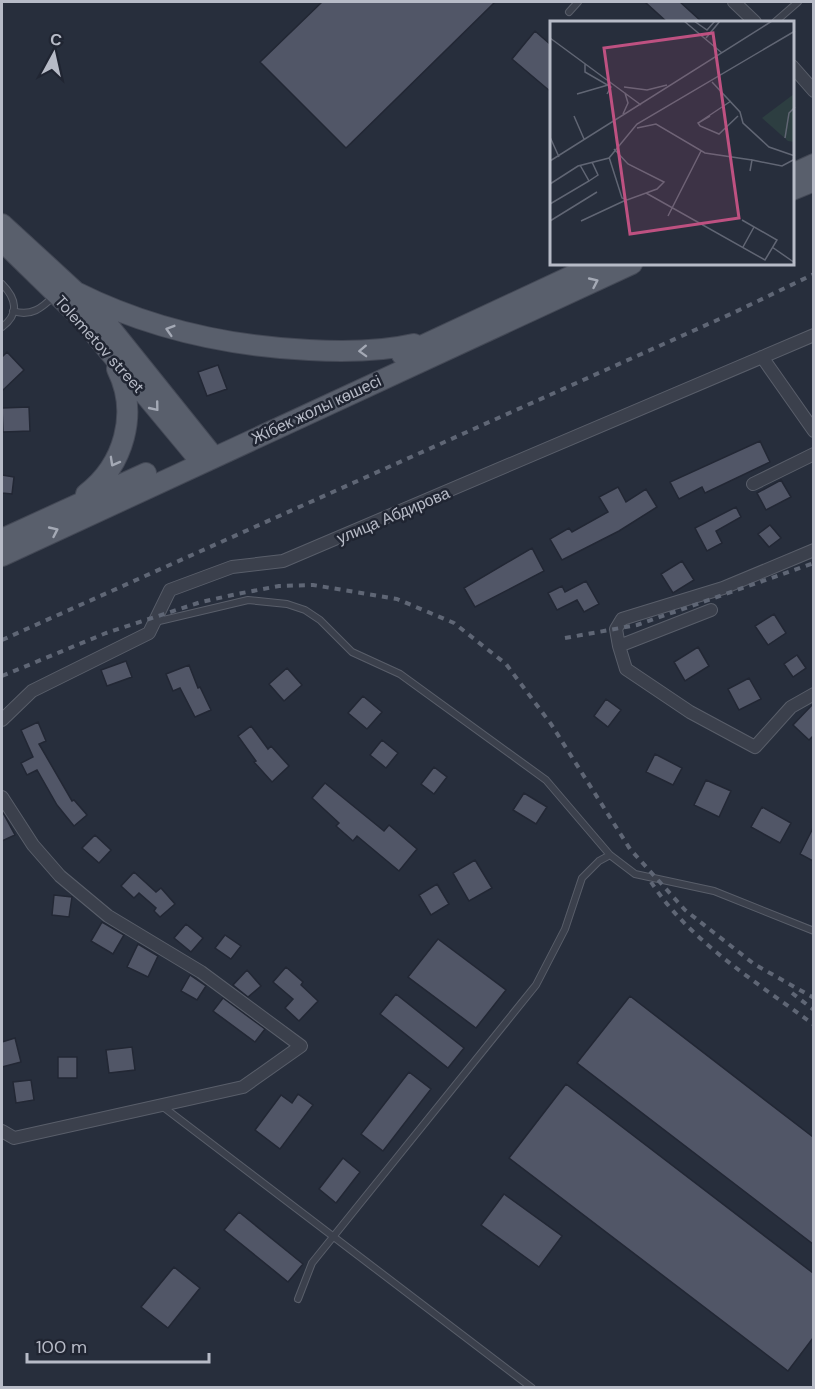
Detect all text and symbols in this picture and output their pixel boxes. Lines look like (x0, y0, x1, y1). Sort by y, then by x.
inset map (550, 21, 794, 266)
north arrow (24, 24, 84, 84)
text: С (49, 28, 64, 51)
one-way arrow (587, 277, 598, 289)
street label: Tolemetov street (50, 291, 149, 398)
one-way arrow (165, 325, 176, 337)
one-way arrow (359, 344, 368, 357)
street label: Жібек жолы көшесі (248, 370, 385, 449)
one-way arrow (148, 400, 159, 411)
one-way arrow (110, 456, 121, 466)
street label: улица Абдирова (334, 482, 453, 549)
one-way arrow (48, 526, 59, 538)
scale bar (27, 1326, 208, 1364)
text: 100 m (36, 1335, 87, 1359)

